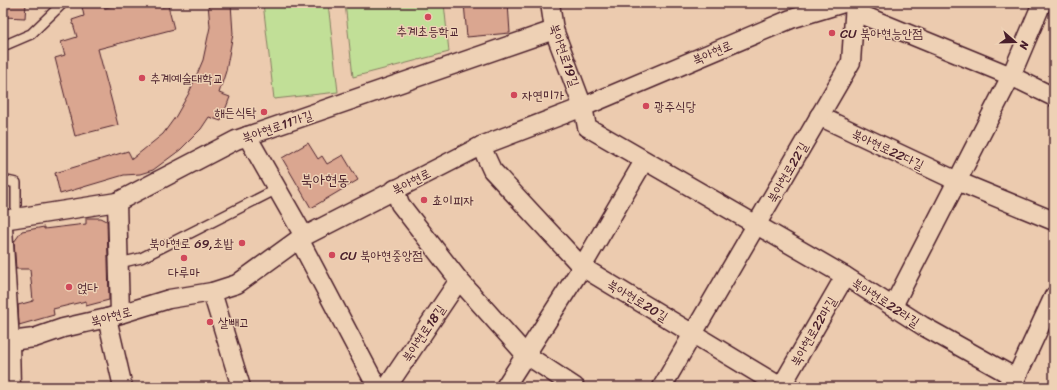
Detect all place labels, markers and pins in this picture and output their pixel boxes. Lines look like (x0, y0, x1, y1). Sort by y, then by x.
marker: 추계초등학교 (423, 12, 433, 22)
place label: 추계초등학교 (397, 20, 459, 43)
place label: CU 북아현능안점 (840, 22, 923, 45)
marker: CU 북아현능안점 (827, 28, 837, 38)
place label: 추계예술대학교 (150, 67, 223, 90)
marker: 추계예술대학교 (137, 73, 147, 83)
place label: 자연미가 (522, 84, 564, 107)
marker: 자연미가 (509, 90, 519, 100)
place label: 광주식당 (654, 95, 696, 118)
place label: 해든식탁 (214, 101, 257, 124)
marker: 광주식당 (641, 101, 651, 111)
marker: 해든식탁 (259, 107, 269, 117)
place label: 쵸이피자 (432, 189, 474, 212)
marker: 쵸이피자 (419, 195, 429, 205)
place label: 북아현로 69,초밥 (149, 232, 235, 255)
marker: 북아현로 69,초밥 (237, 238, 247, 248)
place label: CU 북아현중앙점 (340, 244, 423, 267)
marker: CU 북아현중앙점 (327, 250, 337, 260)
marker: 다루마 (179, 253, 189, 263)
place label: 다루마 (168, 261, 200, 284)
place label: 얹다 (77, 276, 98, 299)
marker: 얹다 (64, 282, 74, 292)
place label: 살빼고 (218, 311, 249, 334)
marker: 살빼고 (205, 317, 215, 327)

